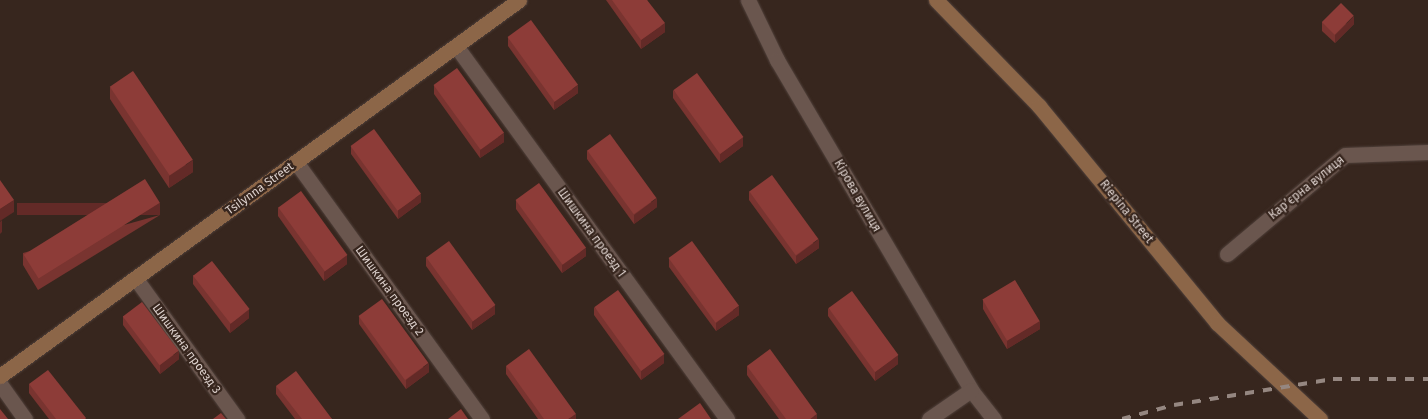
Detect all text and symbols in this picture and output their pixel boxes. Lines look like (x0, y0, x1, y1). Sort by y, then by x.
street label: Карʼєрна вулиця (1266, 153, 1348, 223)
street label: Кірова вулиця (830, 157, 884, 235)
street label: Tsilynna Street (223, 160, 297, 218)
street label: Riepina Street (1096, 178, 1156, 246)
street label: Шишкина проезд 1 (554, 186, 628, 280)
street label: Шишкина проезд 2 (352, 243, 426, 339)
street label: Шишкина проезд 3 (149, 301, 223, 397)

